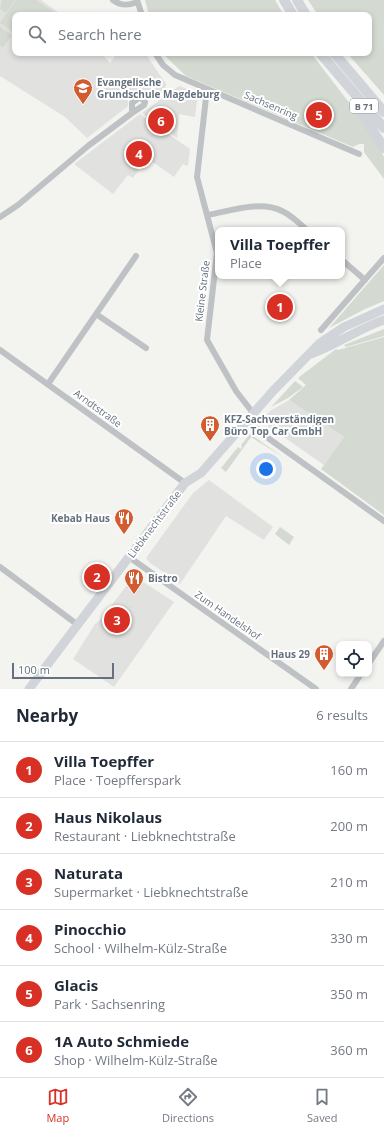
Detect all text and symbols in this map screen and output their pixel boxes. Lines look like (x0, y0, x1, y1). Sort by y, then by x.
search box (12, 12, 372, 56)
icon: search (26, 23, 48, 45)
text: Search here (58, 24, 142, 44)
place label: Evangelische Grundschule Magdeburg (97, 75, 220, 101)
school or university icon: Evangelische Grundschule Magdeburg (72, 77, 94, 105)
street label: Sachsenring (242, 87, 300, 123)
road number: B 71 (350, 99, 378, 113)
pin: 5 (306, 100, 332, 130)
pin: 6 (148, 106, 174, 136)
pin: 4 (126, 139, 152, 169)
popup (215, 227, 345, 279)
text: Villa Toepffer (230, 234, 330, 254)
text: Place (230, 254, 262, 272)
street label: Kleine Straße (191, 259, 213, 322)
pin: 1 (267, 292, 293, 322)
street label: Arndtstraße (71, 386, 125, 430)
place label: KFZ-Sachverständigen Büro Top Car GmbH (224, 412, 334, 438)
building icon: KFZ-Sachverständigen Büro Top Car GmbH (199, 414, 221, 442)
your location (256, 459, 276, 479)
street label: Liebknechtstraße (124, 487, 184, 560)
restaurant icon: Kebab Haus (113, 507, 135, 535)
place label: Kebab Haus (51, 511, 110, 525)
pin: 2 (84, 562, 110, 592)
restaurant icon: Bistro (123, 567, 145, 595)
place label: Bistro (148, 571, 178, 585)
street label: Zum Handelshof (192, 587, 264, 643)
pin: 3 (104, 605, 130, 635)
map controls (336, 641, 372, 677)
button: locate (336, 641, 372, 677)
building icon: Haus 29 (313, 643, 335, 671)
place label: Haus 29 (271, 647, 310, 661)
scale bar (12, 661, 114, 680)
text: 100 m (18, 662, 50, 677)
text: Nearby (16, 704, 78, 727)
text: 6 results (316, 706, 368, 724)
text: Villa Toepffer (54, 751, 154, 771)
text: 1 (25, 761, 33, 779)
text: 160 m (330, 761, 368, 779)
text: Place · Toepfferspark (54, 771, 181, 789)
text: Haus Nikolaus (54, 807, 162, 827)
text: 2 (25, 817, 33, 835)
text: 200 m (330, 817, 368, 835)
text: Restaurant · Liebknechtstraße (54, 827, 236, 845)
text: Naturata (54, 863, 123, 883)
text: 3 (25, 873, 33, 891)
text: 210 m (330, 873, 368, 891)
text: Supermarket · Liebknechtstraße (54, 883, 248, 901)
text: Pinocchio (54, 919, 126, 939)
text: 4 (25, 929, 33, 947)
text: 330 m (330, 929, 368, 947)
text: School · Wilhelm-Külz-Straße (54, 939, 227, 957)
text: Glacis (54, 975, 98, 995)
text: 5 (25, 985, 33, 1003)
text: 350 m (330, 985, 368, 1003)
text: Park · Sachsenring (54, 995, 165, 1013)
text: 1A Auto Schmiede (54, 1031, 189, 1051)
text: 6 (25, 1041, 33, 1059)
text: 360 m (330, 1041, 368, 1059)
text: Shop · Wilhelm-Külz-Straße (54, 1051, 218, 1069)
tab: Map (46, 1086, 69, 1125)
tab: Directions (162, 1086, 214, 1125)
tab: Saved (307, 1086, 338, 1125)

